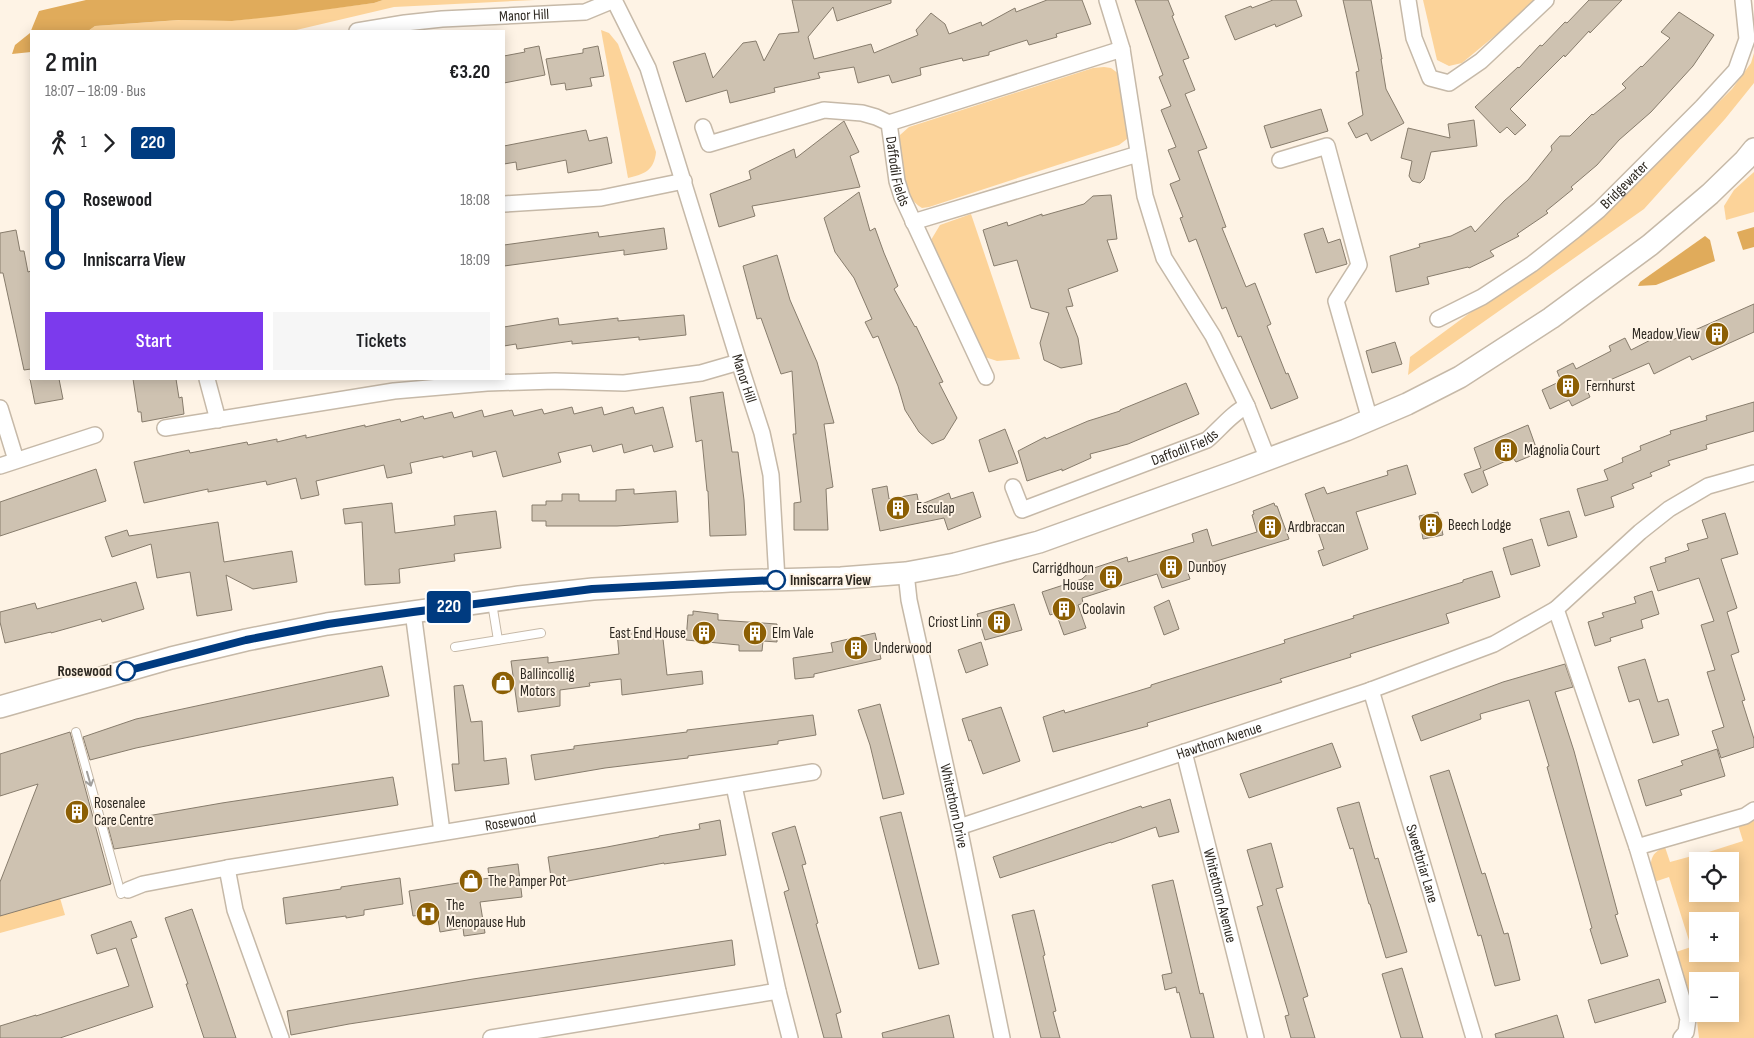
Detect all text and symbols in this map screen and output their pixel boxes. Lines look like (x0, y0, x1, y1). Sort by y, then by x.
street label: Manor Hill (499, 4, 549, 26)
text: 2 min (45, 46, 97, 79)
text: €3.20 (449, 61, 490, 84)
text: 18:07 – 18:09 · Bus (45, 82, 146, 101)
icon: walk (45, 129, 73, 157)
icon: forward (95, 129, 123, 157)
text: 220 (141, 132, 165, 153)
text: 1 (81, 133, 87, 152)
street label: Daffodil Fields (881, 135, 915, 209)
street label: Bridgewater (1596, 156, 1653, 213)
text: Rosewood (83, 189, 152, 212)
text: 18:08 (460, 191, 490, 210)
text: Inniscarra View (83, 249, 186, 272)
text: 18:09 (460, 251, 490, 270)
button: Start (45, 312, 263, 370)
button: Tickets (273, 312, 490, 370)
building icon: Meadow View (1704, 321, 1730, 347)
place label: Meadow View (1632, 325, 1701, 344)
street label: Manor Hill (728, 352, 761, 405)
building icon: Fernhurst (1555, 373, 1581, 399)
place label: Fernhurst (1586, 377, 1635, 396)
street label: Daffodil Fields (1148, 425, 1222, 470)
building icon: Magnolia Court (1493, 437, 1519, 463)
place label: Magnolia Court (1524, 441, 1600, 460)
building icon: Esculap (885, 495, 911, 521)
place label: Esculap (916, 499, 955, 518)
building icon: Beech Lodge (1418, 512, 1444, 538)
building icon: Ardbraccan (1257, 514, 1283, 540)
place label: Beech Lodge (1448, 516, 1511, 535)
place label: Ardbraccan (1287, 518, 1345, 537)
building icon: Dunboy (1158, 554, 1184, 580)
place label: Dunboy (1188, 558, 1226, 577)
place label: Carrigdhoun House (1032, 559, 1094, 595)
building icon: Carrigdhoun House (1098, 564, 1124, 590)
marker: Inniscarra View (766, 570, 786, 590)
place label: Inniscarra View (790, 571, 871, 590)
line badge: 220 (420, 591, 478, 623)
text: 220 (437, 596, 461, 617)
building icon: Coolavin (1051, 596, 1077, 622)
place label: Coolavin (1082, 600, 1125, 619)
building icon: Criost Linn (986, 609, 1012, 635)
place label: Criost Linn (928, 613, 982, 632)
building icon: East End House (691, 620, 717, 646)
building icon: Elm Vale (742, 620, 768, 646)
place label: East End House (609, 624, 686, 643)
place label: Elm Vale (772, 624, 814, 643)
building icon: Underwood (843, 635, 869, 661)
place label: Underwood (874, 639, 932, 658)
marker: Rosewood (116, 661, 136, 681)
place label: Rosewood (58, 662, 112, 681)
place label: Ballincollig Motors (520, 665, 574, 701)
shop icon: Ballincollig Motors (490, 670, 516, 696)
street label: Hawthorn Avenue (1174, 718, 1264, 764)
street label: Whitethorn Drive (936, 762, 973, 850)
one-way arrow (85, 770, 95, 786)
place label: Rosenalee Care Centre (94, 794, 154, 830)
building icon: Rosenalee Care Centre (64, 799, 90, 825)
street label: Rosewood (484, 808, 537, 835)
street label: Sweetbriar Lane (1402, 822, 1443, 905)
street label: Whitethorn Avenue (1199, 846, 1241, 945)
map controls (1689, 852, 1739, 1022)
button: locate (1689, 852, 1739, 902)
shop icon: The Pamper Pot (458, 868, 484, 894)
place label: The Pamper Pot (488, 872, 567, 891)
place label: The Menopause Hub (446, 896, 526, 932)
hospital icon: The Menopause Hub (415, 901, 441, 927)
button: + (1689, 912, 1739, 962)
button: − (1689, 972, 1739, 1022)

